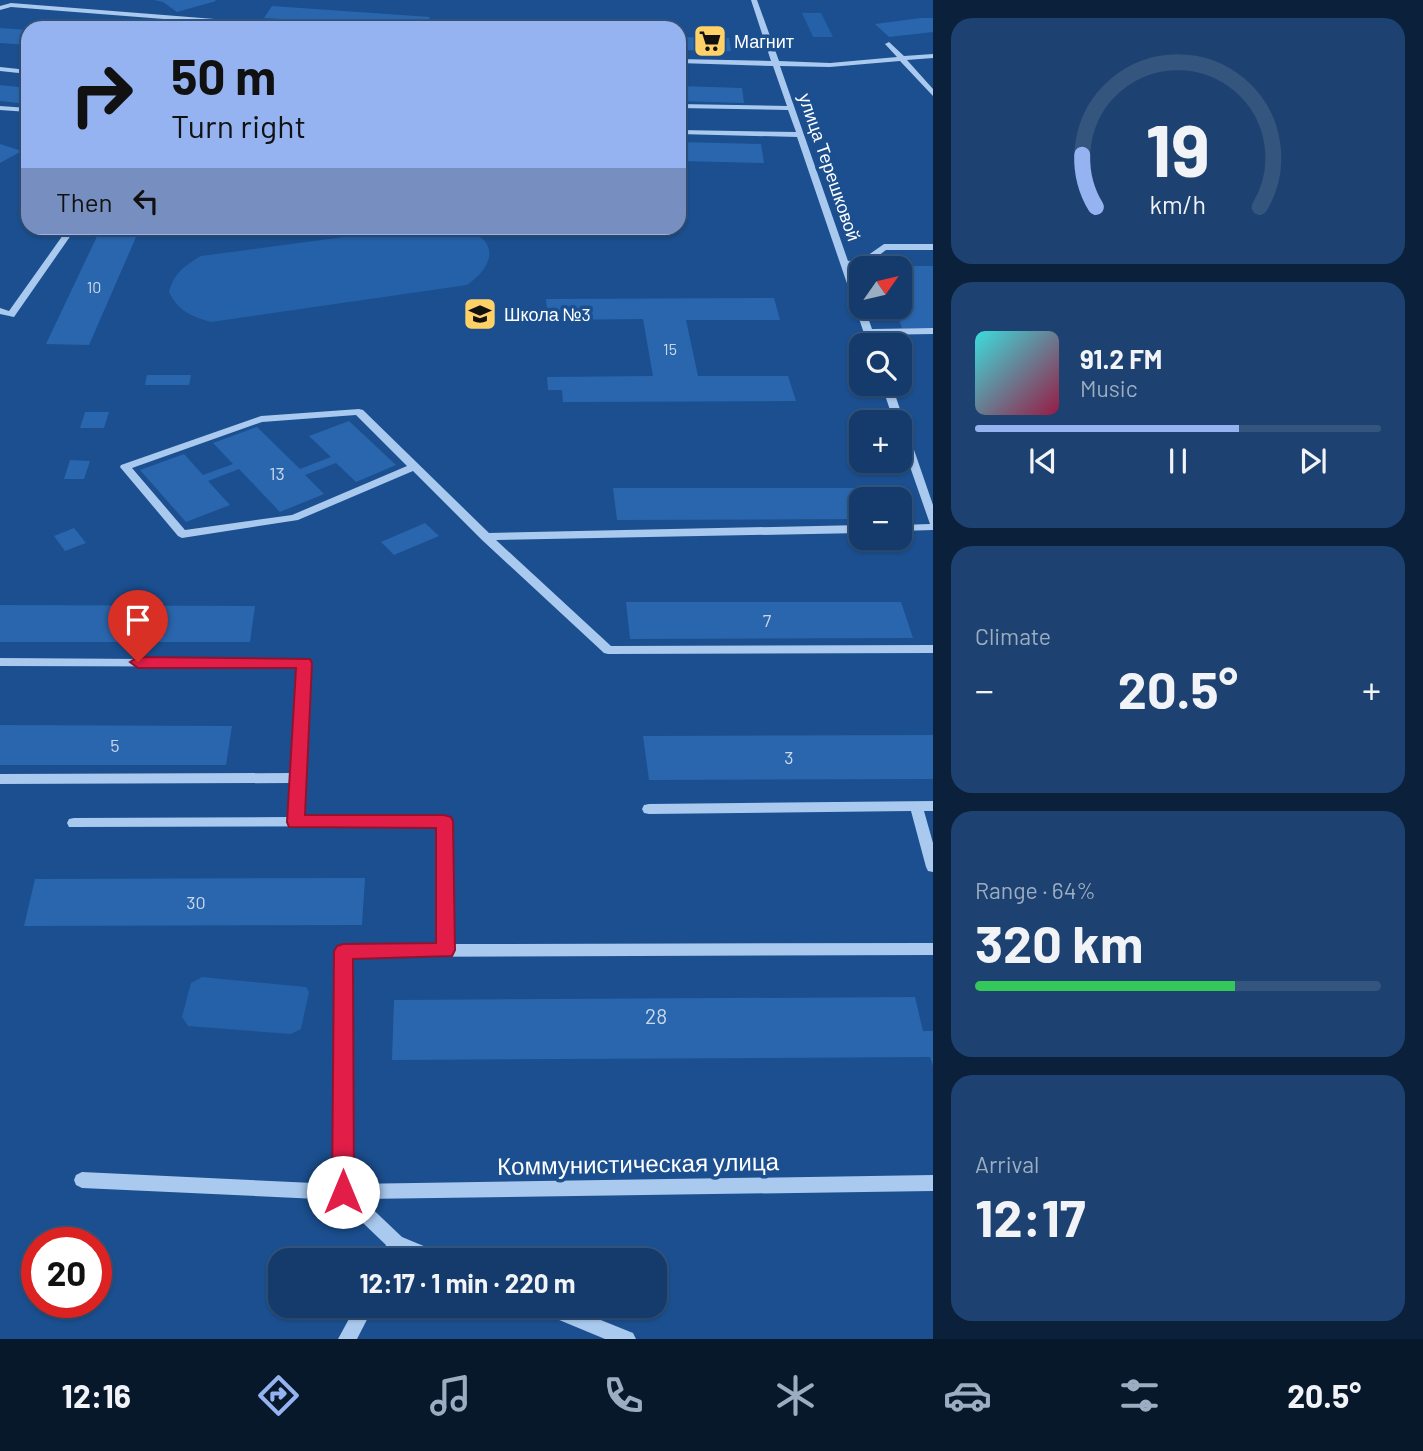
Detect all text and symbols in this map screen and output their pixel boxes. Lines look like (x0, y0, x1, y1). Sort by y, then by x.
supermarket icon: Магнит (691, 22, 729, 60)
place label: Магнит (734, 30, 794, 52)
text: 50 m (171, 46, 276, 105)
icon: right (56, 49, 147, 140)
street label: улица Терешковой (794, 90, 866, 244)
text: 19 (1146, 104, 1210, 192)
text: Turn right (171, 106, 306, 144)
icon: left (127, 182, 165, 220)
text: Then (56, 186, 113, 217)
text: km/h (1150, 189, 1206, 219)
north arrow (849, 256, 912, 318)
map controls (849, 256, 912, 550)
house number: 10 (87, 277, 101, 296)
school or university icon: Школа №3 (461, 295, 499, 333)
place label: Школа №3 (504, 303, 591, 325)
button: search (849, 333, 912, 396)
house number: 15 (663, 339, 677, 358)
text: 91.2 FM (1080, 343, 1162, 374)
text: Music (1080, 374, 1138, 402)
button: + (849, 410, 912, 473)
icon: previous (1024, 442, 1062, 480)
icon: pause (1159, 442, 1197, 480)
icon: next (1294, 442, 1332, 480)
house number: 13 (269, 462, 285, 484)
button: − (849, 487, 912, 550)
pin (108, 590, 168, 662)
icon: arrive (119, 601, 157, 639)
house number: 7 (763, 609, 772, 631)
text: Climate (975, 622, 1051, 650)
text: 20.5° (1118, 657, 1238, 719)
text: − (975, 666, 994, 712)
text: + (1362, 666, 1381, 712)
house number: 5 (110, 734, 120, 756)
house number: 3 (784, 746, 794, 768)
text: Range · 64% (975, 876, 1096, 904)
house number: 30 (186, 891, 206, 913)
text: 320 km (975, 911, 1143, 973)
house number: 28 (645, 1003, 667, 1028)
street label: Коммунистическая улица (497, 1146, 780, 1180)
text: Arrival (975, 1150, 1039, 1178)
position arrow (306, 1155, 380, 1229)
text: 12:17 (975, 1185, 1086, 1247)
speed limit sign: 20 (21, 1227, 112, 1318)
text: 12:17 · 1 min · 220 m (359, 1267, 576, 1298)
icon: directions (254, 1371, 303, 1420)
icon: music (426, 1371, 475, 1420)
icon: phone (599, 1371, 648, 1420)
icon: climate (771, 1371, 820, 1420)
icon: car (943, 1371, 992, 1420)
icon: filters (1115, 1371, 1164, 1420)
text: 12:16 (62, 1376, 131, 1414)
text: 20.5° (1287, 1376, 1361, 1414)

